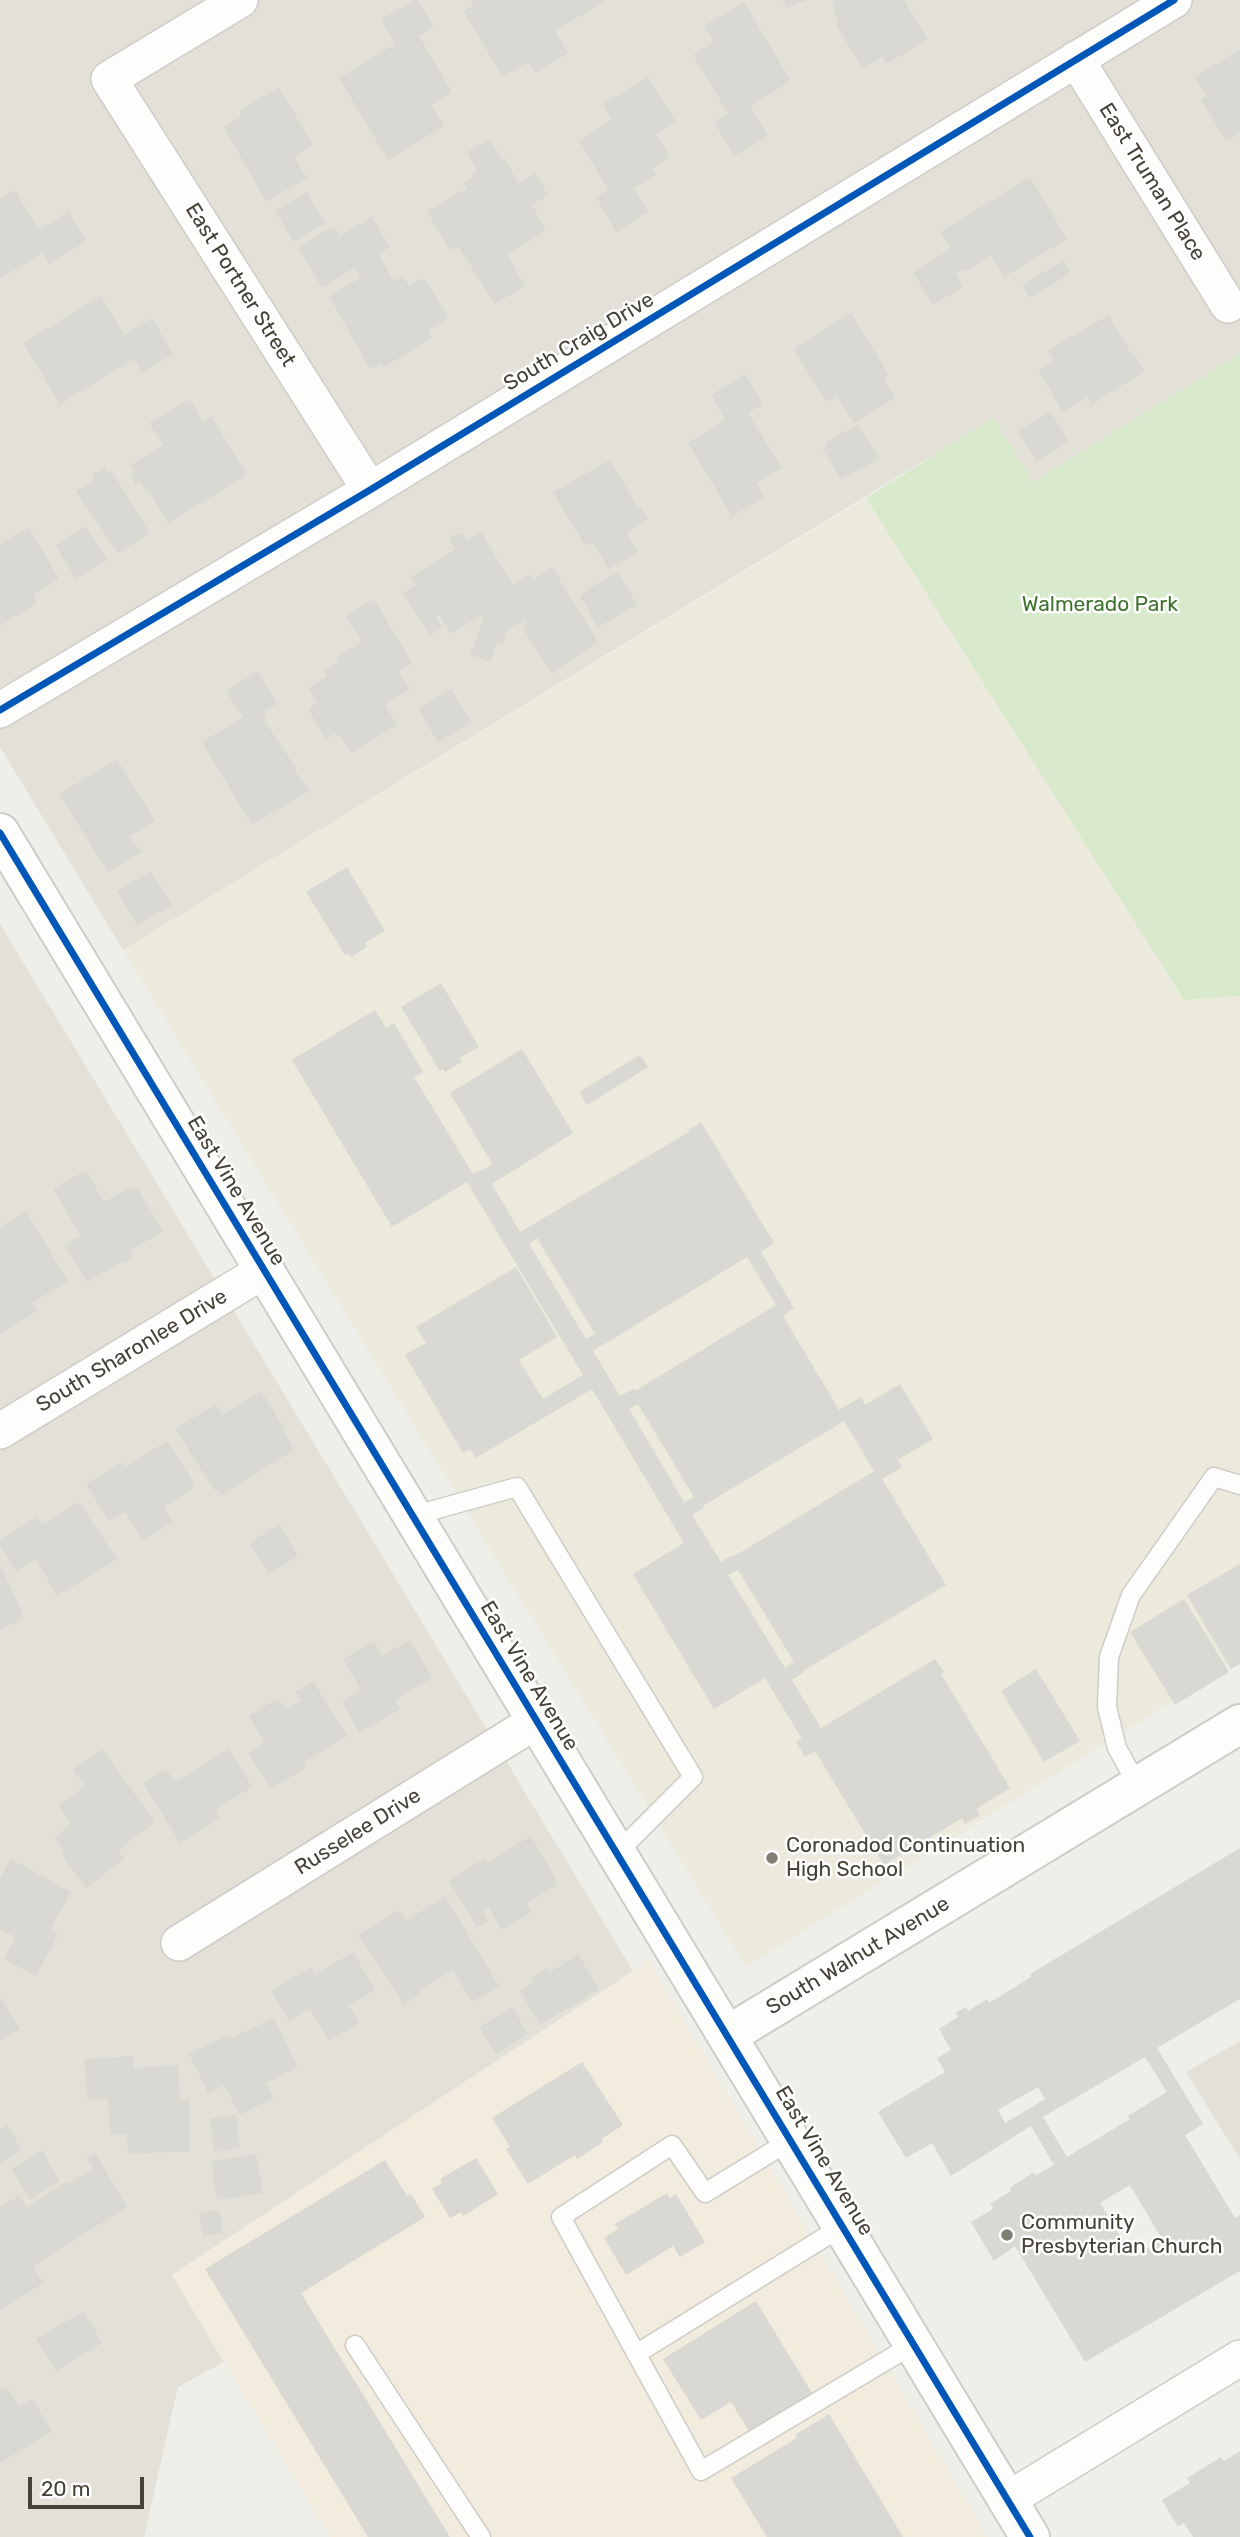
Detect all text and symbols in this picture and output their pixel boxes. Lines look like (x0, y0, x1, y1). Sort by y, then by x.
street label: East Truman Place (1093, 99, 1211, 265)
street label: East Portner Street (179, 198, 301, 372)
street label: South Craig Drive (499, 287, 659, 397)
park label: Walmerado Park (1022, 592, 1178, 618)
street label: East Vine Avenue (181, 1112, 291, 1270)
street label: South Sharonlee Drive (32, 1284, 232, 1418)
street label: East Vine Avenue (474, 1597, 584, 1755)
street label: Russelee Drive (290, 1783, 426, 1881)
place label: Coronadod Continuation High School (786, 1833, 1025, 1883)
marker: Coronadod Continuation High School (764, 1850, 780, 1866)
street label: South Walnut Avenue (762, 1891, 954, 2021)
street label: East Vine Avenue (769, 2082, 879, 2240)
place label: Community Presbyterian Church (1021, 2210, 1222, 2260)
marker: Community Presbyterian Church (999, 2227, 1015, 2243)
scale bar (32, 2464, 147, 2508)
text: 20 m (41, 2476, 90, 2501)

